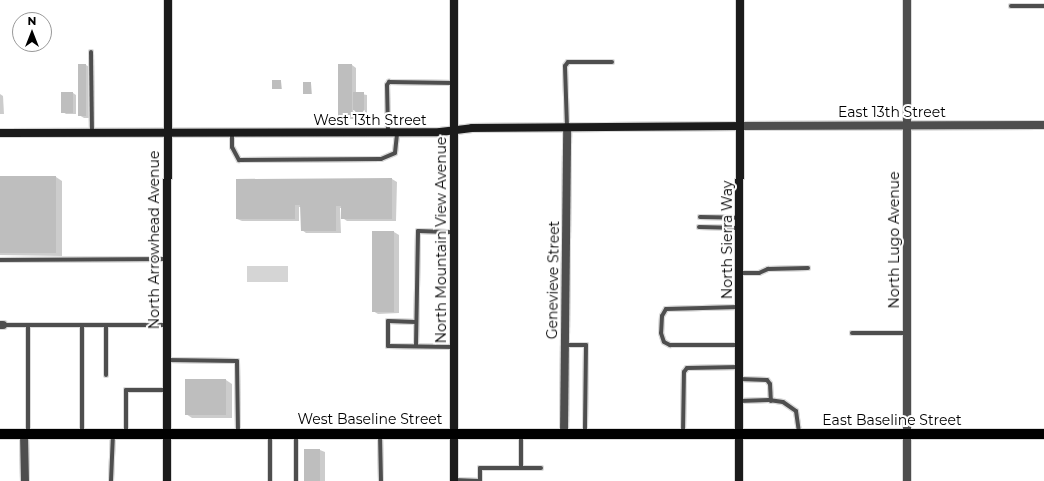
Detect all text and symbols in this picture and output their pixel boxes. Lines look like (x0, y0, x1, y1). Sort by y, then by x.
north arrow (12, 12, 52, 52)
text: N (28, 14, 36, 28)
street label: East 13th Street (838, 104, 946, 120)
street label: West 13th Street (313, 112, 427, 128)
street label: North Mountain View Avenue (433, 137, 449, 343)
street label: North Arrowhead Avenue (146, 151, 162, 329)
street label: North Lugo Avenue (886, 171, 902, 309)
street label: North Sierra Way (719, 181, 735, 299)
street label: Genevieve Street (544, 221, 562, 339)
street label: West Baseline Street (298, 411, 442, 427)
street label: East Baseline Street (822, 412, 962, 428)

